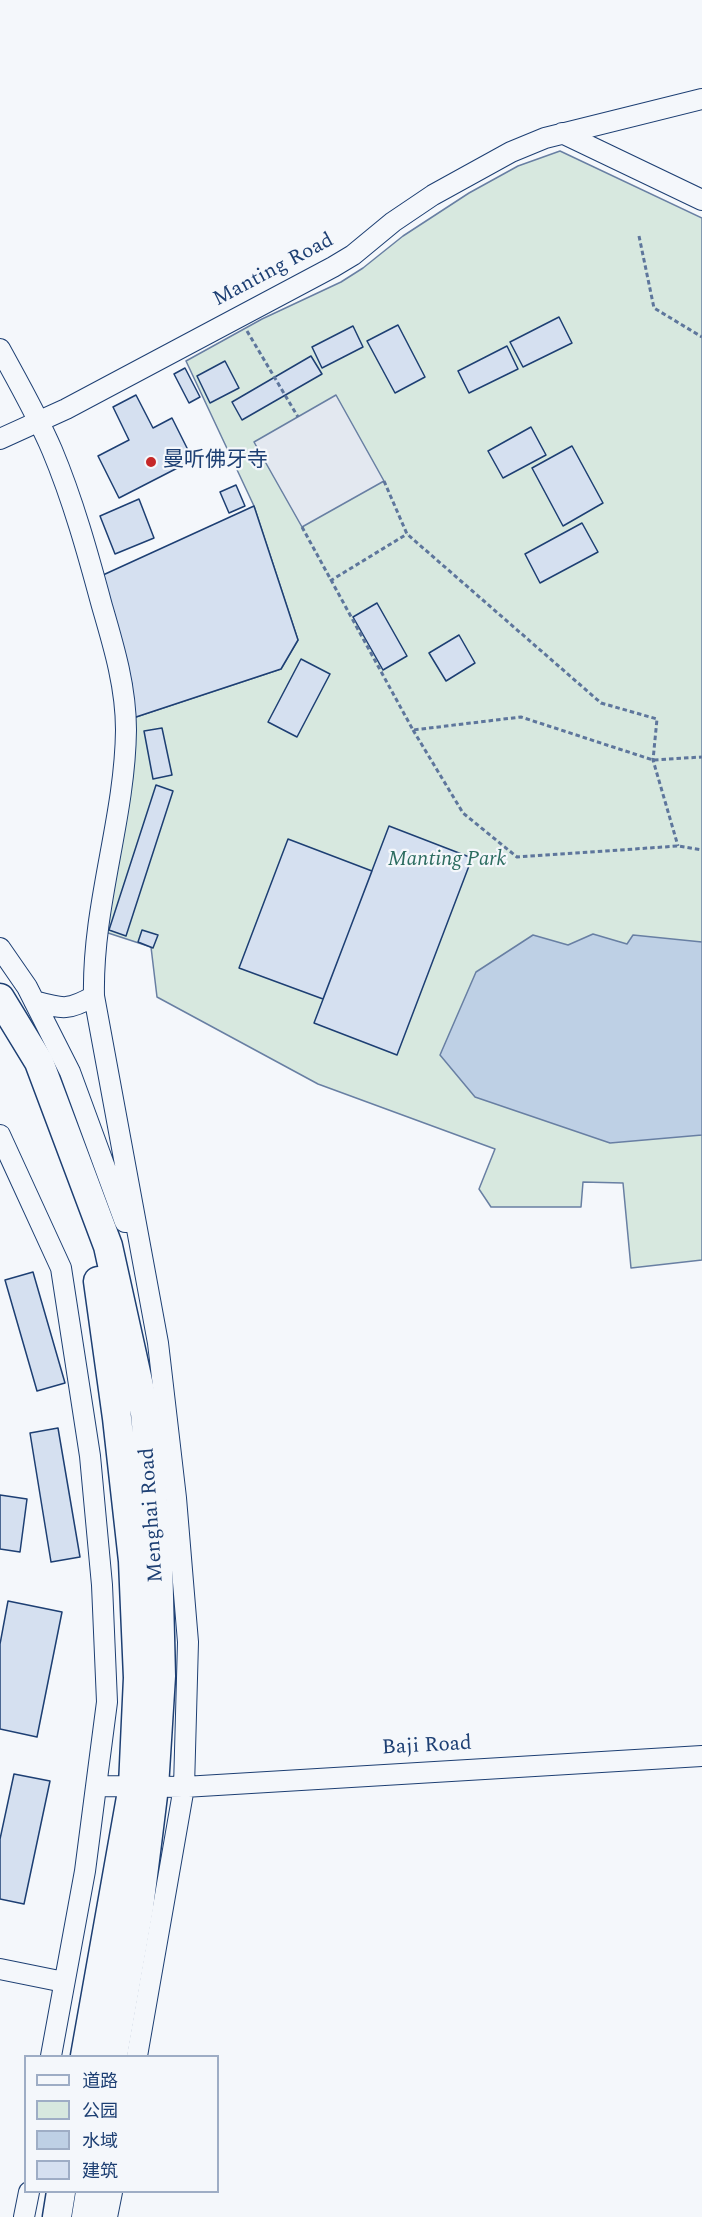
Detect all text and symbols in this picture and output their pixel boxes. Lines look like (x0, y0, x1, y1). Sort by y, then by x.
street label: Manting Road (209, 229, 339, 313)
place label: 曼听佛牙寺 (163, 449, 268, 475)
marker: 曼听佛牙寺 (144, 455, 158, 469)
park label: Manting Park (388, 848, 506, 874)
street label: Menghai Road (136, 1447, 170, 1583)
street label: Baji Road (381, 1732, 473, 1762)
legend (24, 2055, 219, 2193)
text: 道路 (82, 2068, 118, 2095)
text: 公园 (82, 2098, 118, 2125)
text: 水域 (82, 2128, 118, 2155)
text: 建筑 (82, 2158, 118, 2185)

